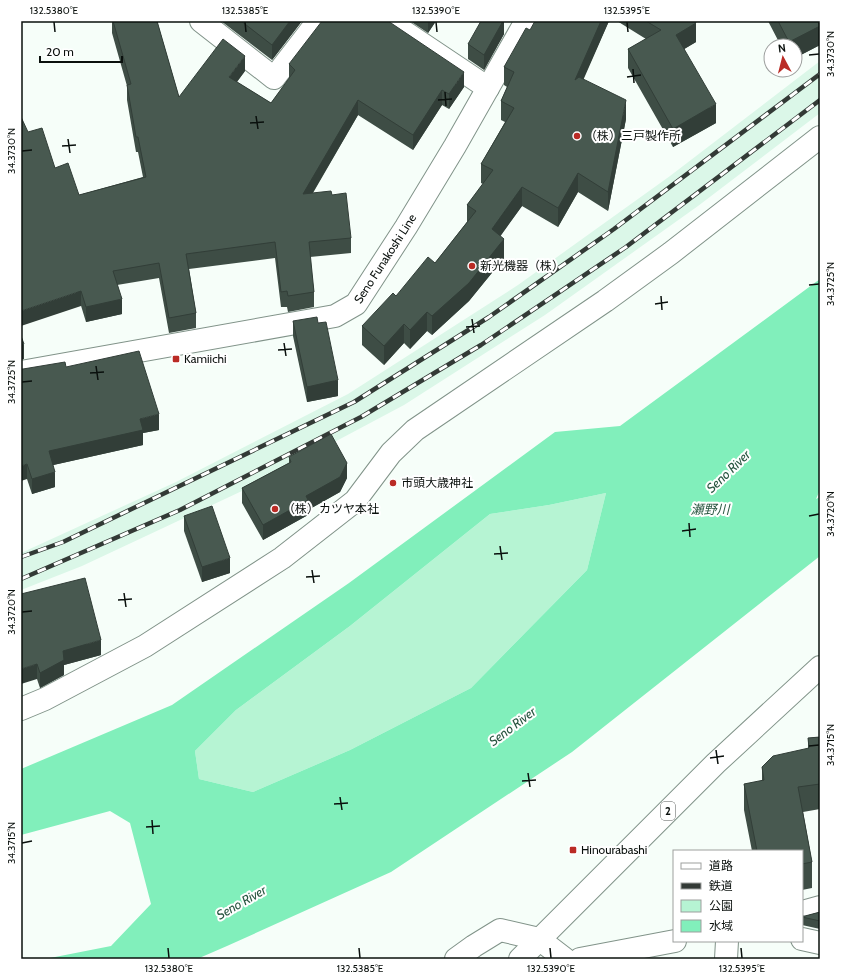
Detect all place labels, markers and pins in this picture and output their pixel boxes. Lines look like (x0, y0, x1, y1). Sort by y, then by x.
place label: （株）三戸製作所 (585, 128, 681, 143)
marker: （株）三戸製作所 (572, 131, 582, 141)
place label: 新光機器（株） (480, 258, 564, 273)
marker: 新光機器（株） (467, 261, 477, 271)
place label: Kamiichi (184, 351, 227, 366)
marker: Kamiichi (171, 354, 181, 364)
place label: 市頭大歳神社 (401, 475, 473, 490)
marker: 市頭大歳神社 (388, 478, 398, 488)
place label: （株）カツヤ本社 (283, 501, 379, 516)
marker: （株）カツヤ本社 (270, 504, 280, 514)
place label: Hinourabashi (581, 842, 647, 857)
marker: Hinourabashi (568, 845, 578, 855)

